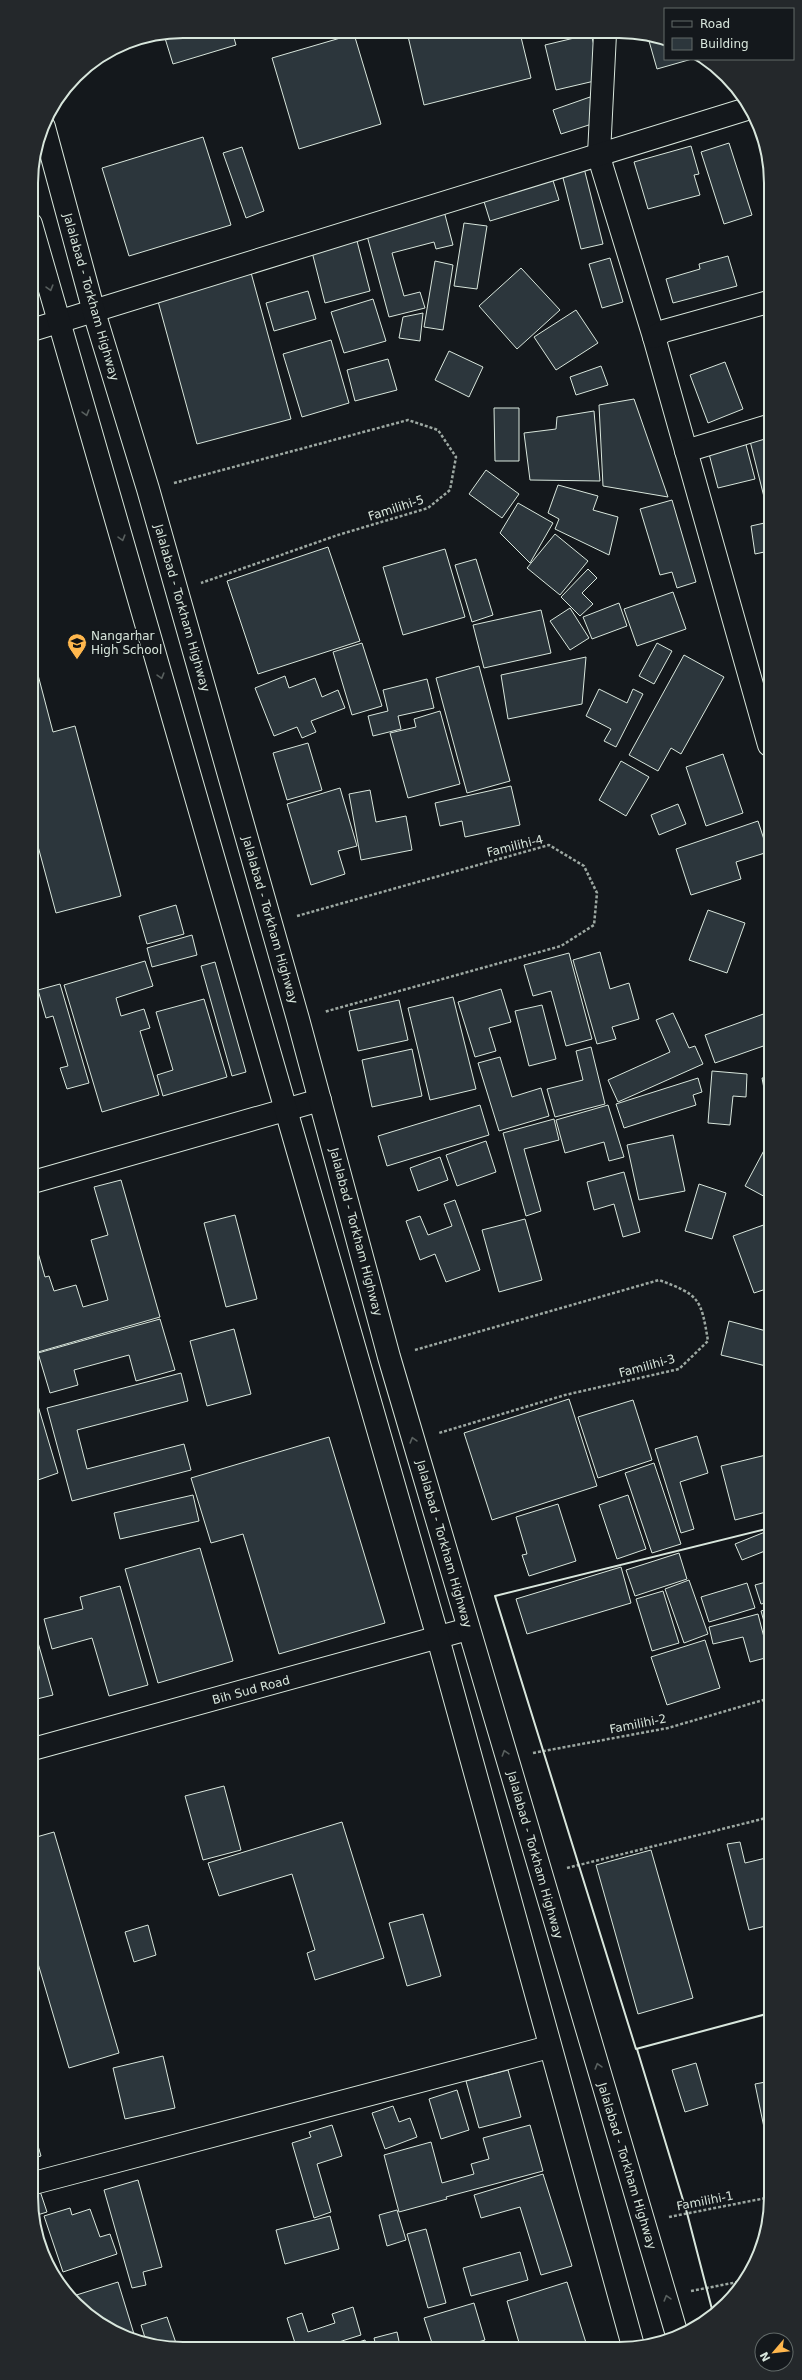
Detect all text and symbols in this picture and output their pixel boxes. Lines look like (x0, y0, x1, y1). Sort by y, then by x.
legend (664, 8, 794, 60)
text: Road (700, 17, 730, 31)
text: Building (700, 37, 749, 51)
street label: Jalalabad - Torkham Highway (60, 211, 122, 382)
one-way arrow (45, 284, 54, 291)
one-way arrow (81, 409, 90, 416)
street label: Familihi-5 (366, 492, 426, 524)
street label: Jalalabad - Torkham Highway (151, 522, 213, 693)
one-way arrow (117, 534, 126, 541)
place label: Nangarhar High School (91, 629, 162, 657)
school or university icon: Nangarhar High School (66, 632, 88, 660)
one-way arrow (156, 673, 165, 680)
street label: Familihi-4 (485, 832, 545, 860)
street label: Jalalabad - Torkham Highway (239, 834, 301, 1005)
street label: Jalalabad - Torkham Highway (327, 1145, 385, 1318)
street label: Familihi-3 (617, 1352, 677, 1380)
one-way arrow (409, 1437, 418, 1444)
street label: Jalalabad - Torkham Highway (413, 1458, 475, 1629)
street label: Bih Sud Road (211, 1673, 291, 1707)
street label: Familihi-2 (608, 1712, 668, 1736)
one-way arrow (501, 1750, 510, 1757)
street label: Jalalabad - Torkham Highway (504, 1769, 566, 1940)
one-way arrow (594, 2063, 602, 2069)
street label: Jalalabad - Torkham Highway (595, 2080, 659, 2251)
street label: Familihi-1 (675, 2189, 735, 2213)
one-way arrow (663, 2294, 672, 2301)
north arrow (754, 2332, 794, 2372)
text: N (758, 2349, 774, 2364)

